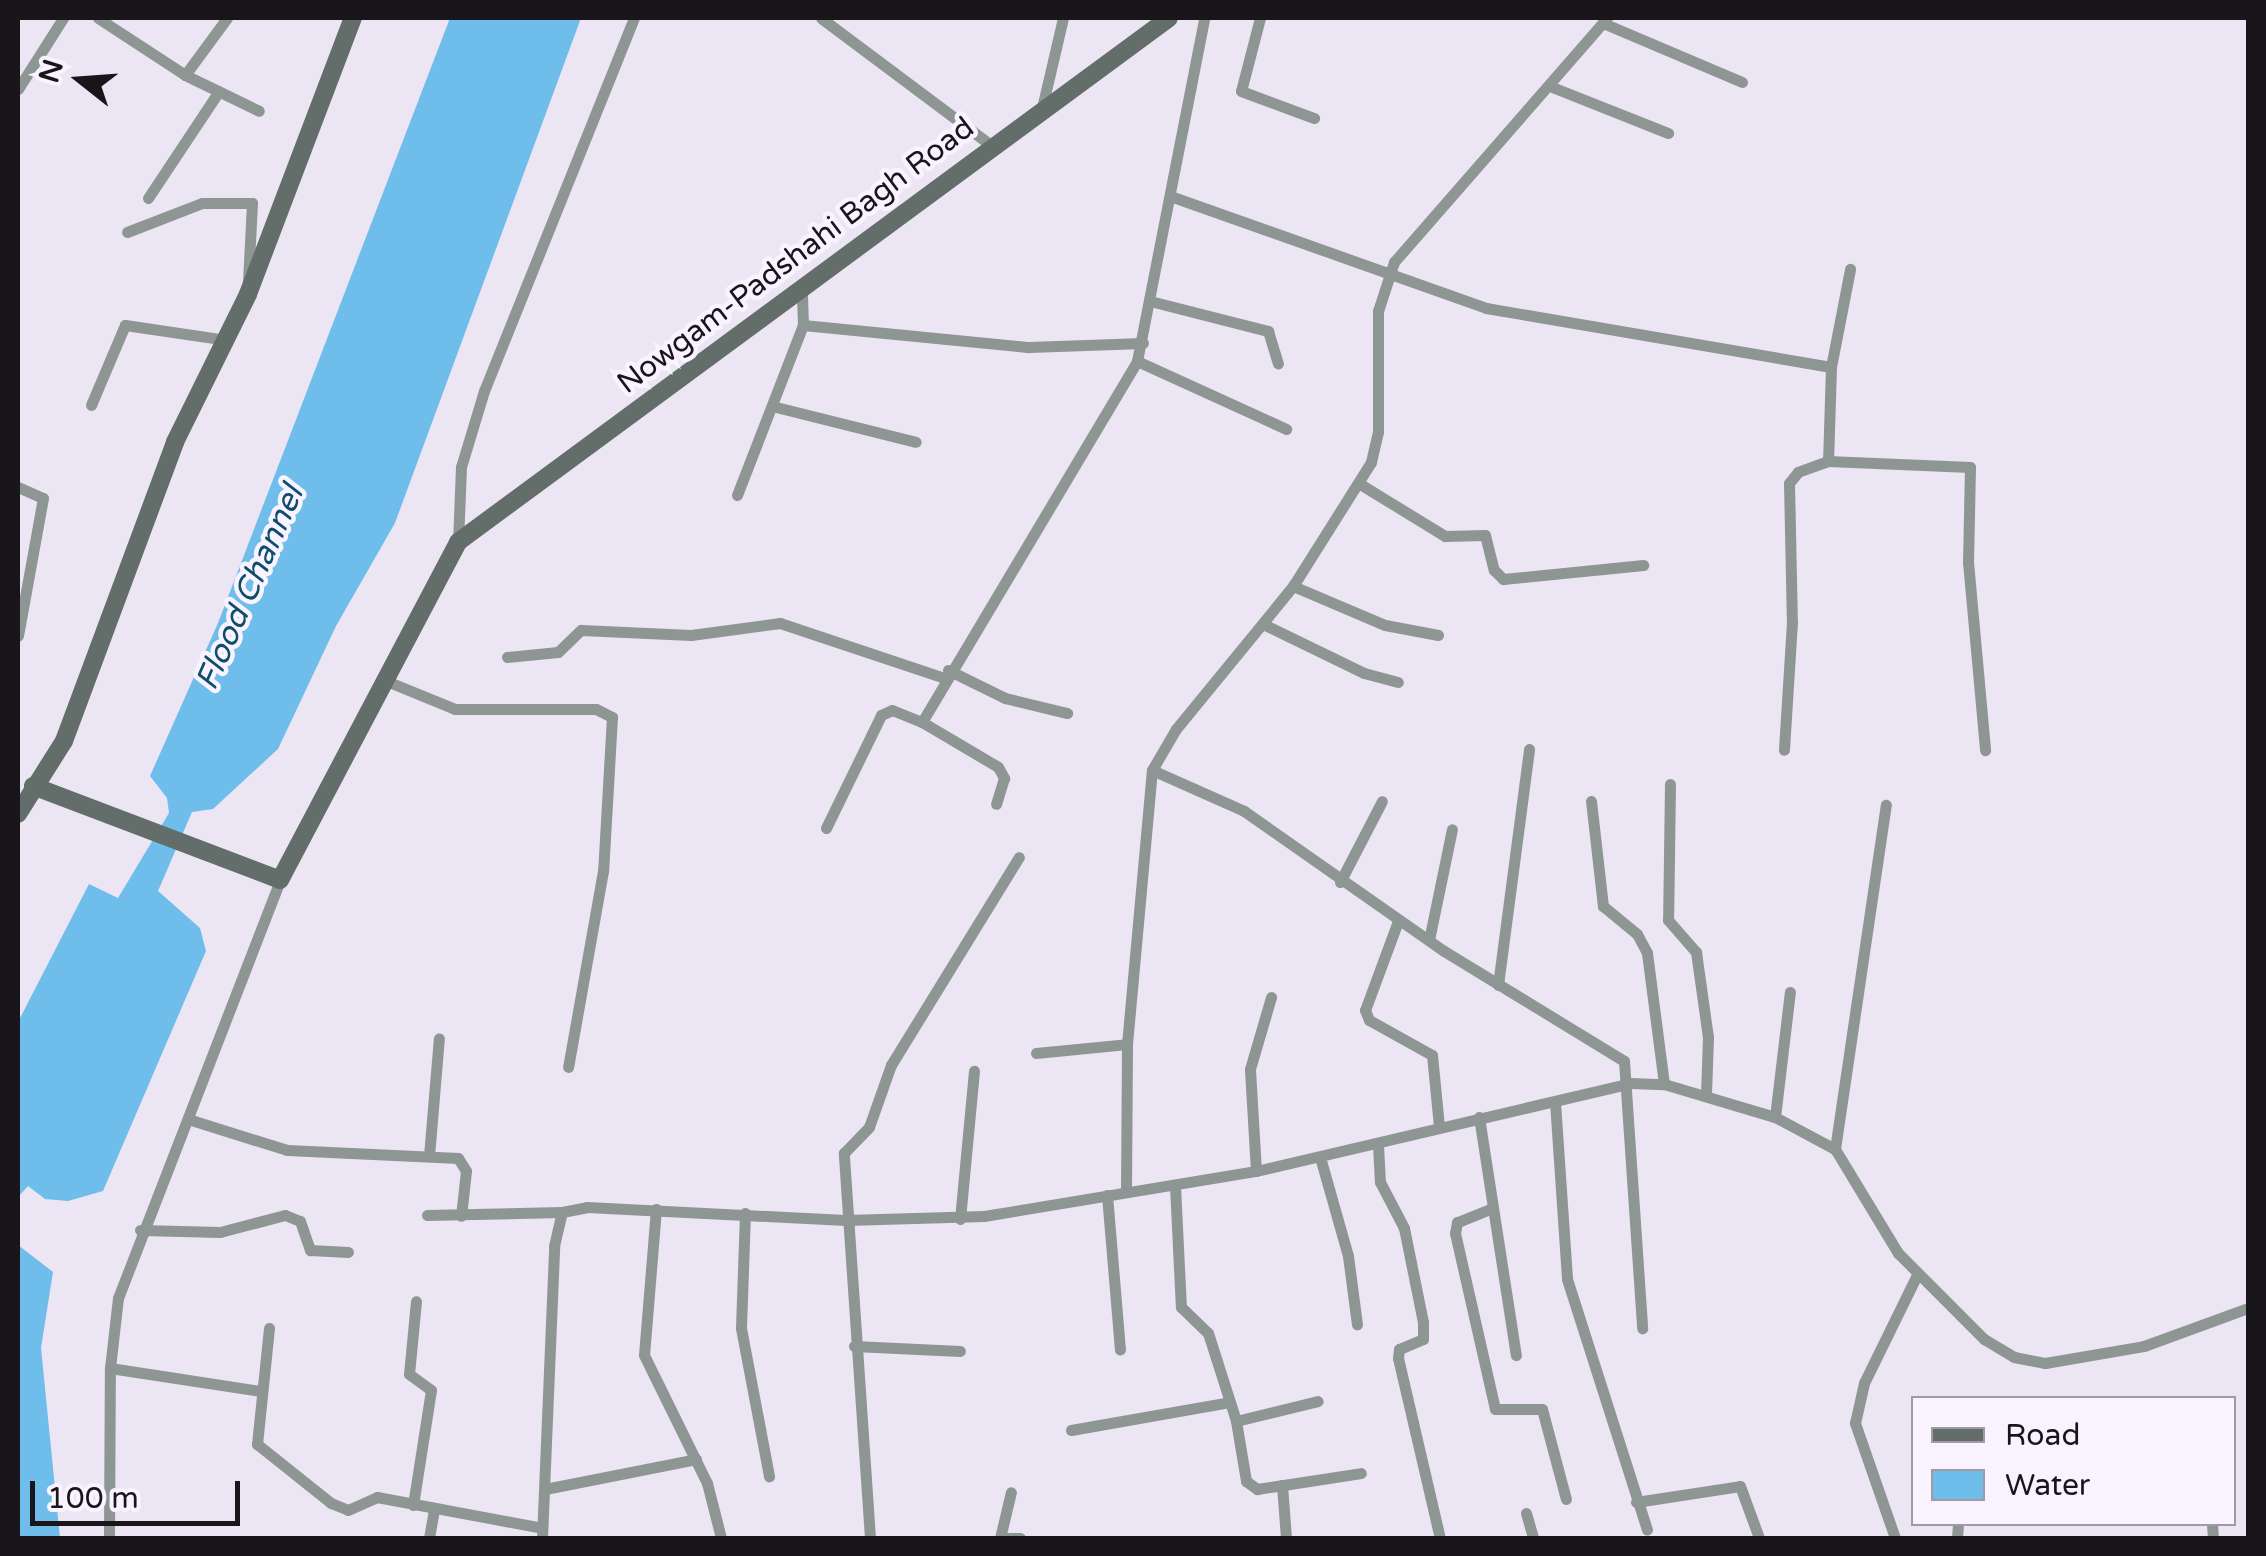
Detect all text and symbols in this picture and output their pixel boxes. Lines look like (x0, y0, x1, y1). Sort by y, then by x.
north arrow (30, 30, 130, 130)
text: N (32, 56, 71, 87)
street label: Nowgam-Padshahi Bagh Road (611, 110, 981, 402)
water label: Flood Channel (188, 480, 312, 696)
legend (1911, 1396, 2236, 1526)
text: Road (2005, 1417, 2080, 1454)
scale bar (35, 1461, 245, 1523)
text: Water (2005, 1467, 2090, 1504)
text: 100 m (47, 1480, 139, 1517)

